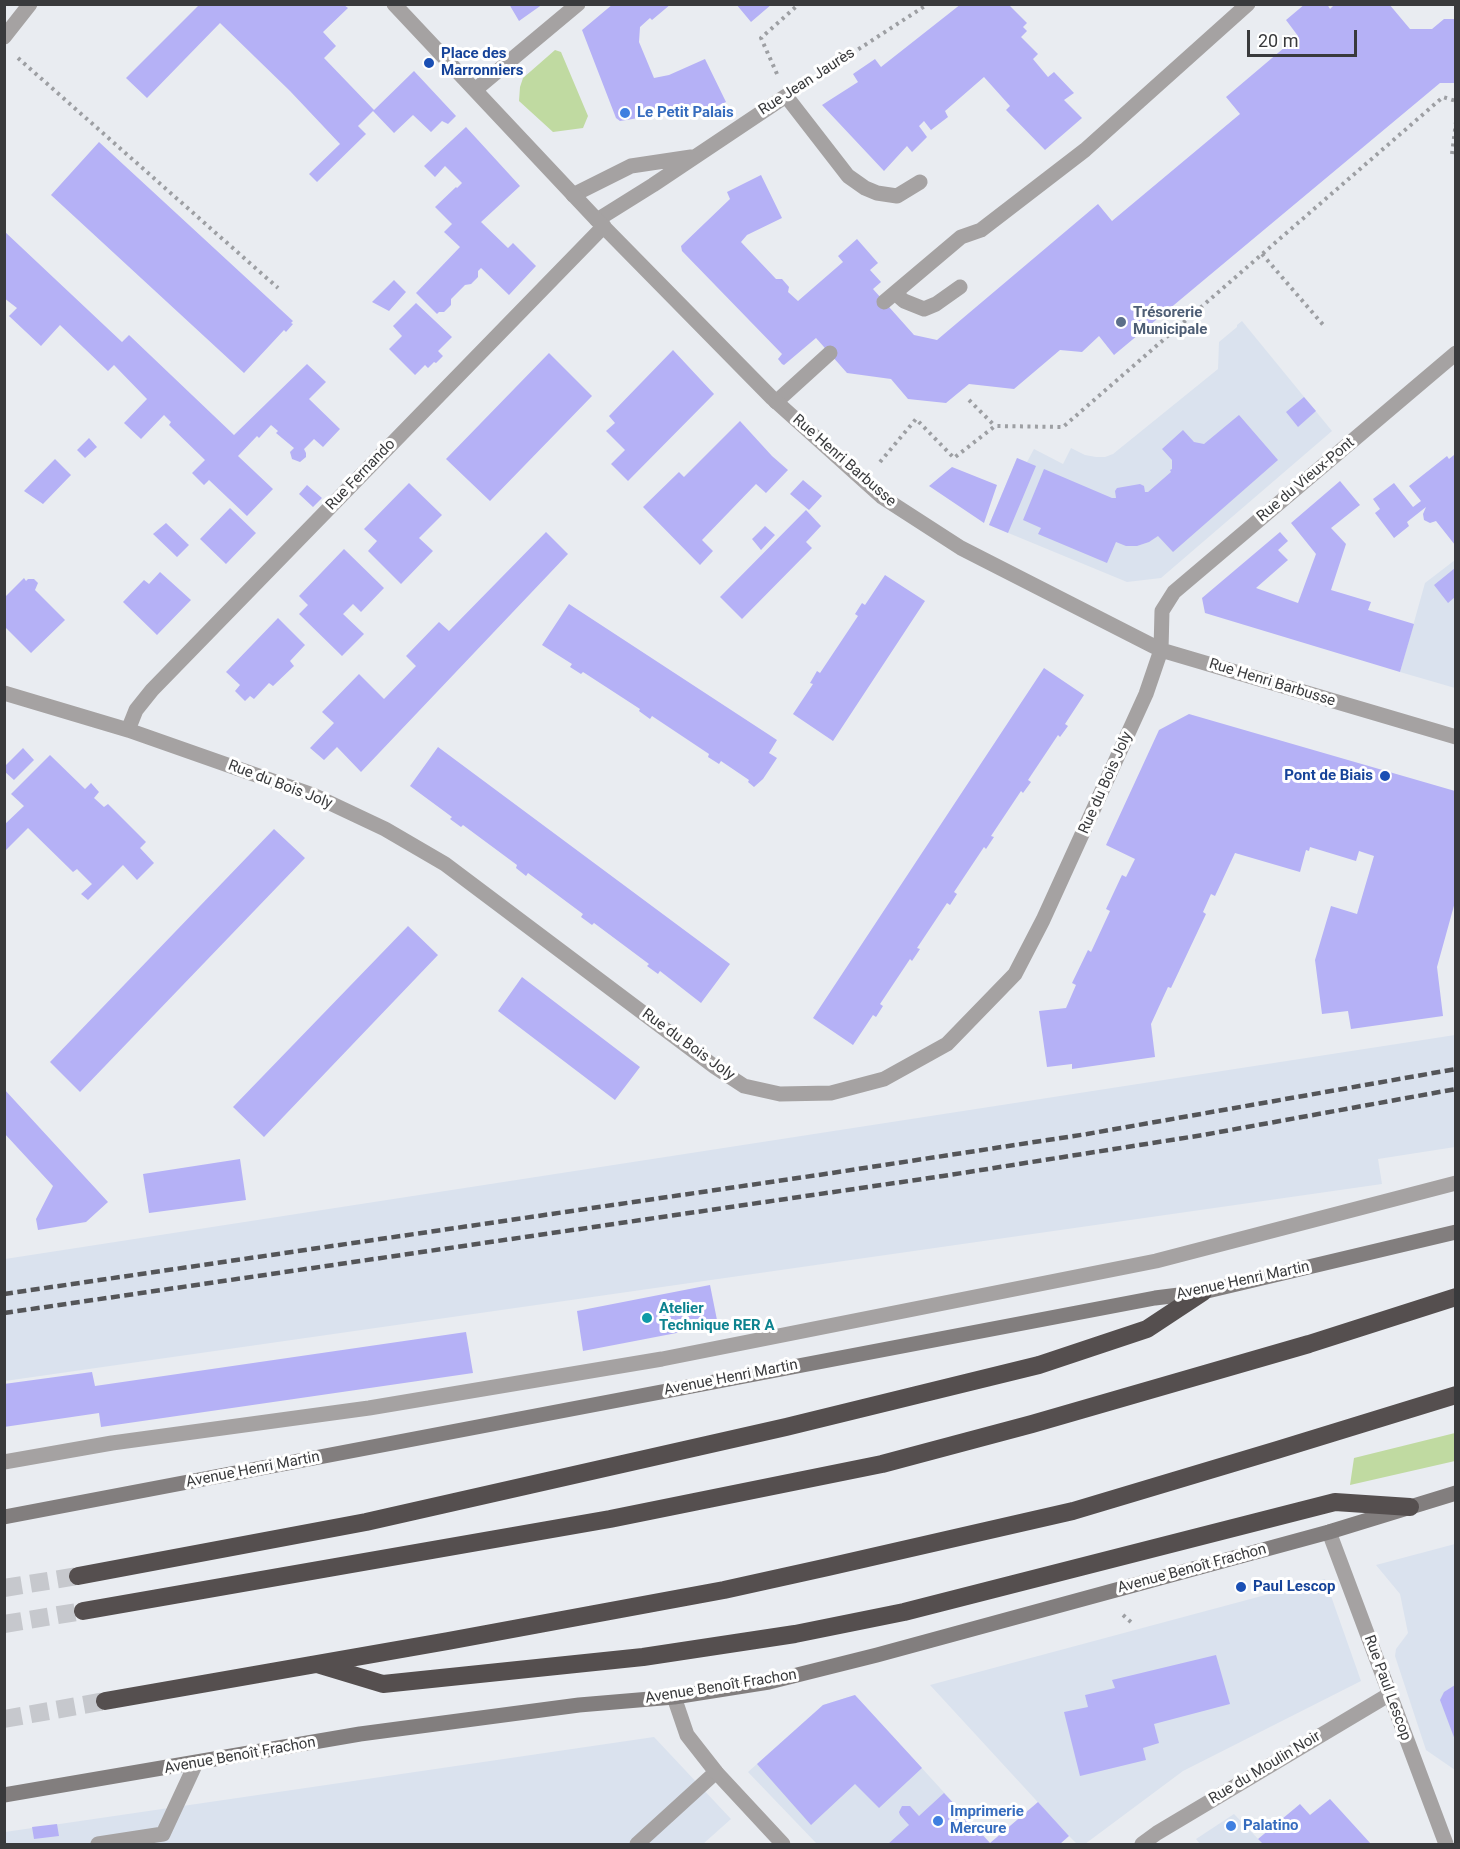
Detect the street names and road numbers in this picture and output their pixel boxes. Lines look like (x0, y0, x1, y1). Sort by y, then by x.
street label: Rue Jean Jaurès (756, 44, 858, 120)
street label: Rue Henri Barbusse (789, 411, 899, 511)
street label: Rue du Vieux-Pont (1254, 434, 1358, 526)
street label: Rue Fernando (323, 436, 399, 514)
street label: Rue Henri Barbusse (1207, 655, 1337, 711)
street label: Rue du Bois Joly (1075, 729, 1137, 837)
street label: Rue du Bois Joly (225, 757, 335, 813)
street label: Rue du Bois Joly (638, 1005, 738, 1085)
street label: Avenue Henri Martin (1175, 1258, 1311, 1304)
street label: Avenue Henri Martin (663, 1356, 799, 1400)
street label: Avenue Henri Martin (185, 1448, 321, 1492)
street label: Avenue Benoît Frachon (1116, 1540, 1268, 1598)
street label: Rue Paul Lescop (1360, 1633, 1414, 1743)
street label: Avenue Benoît Frachon (644, 1666, 798, 1708)
street label: Rue du Moulin Noir (1206, 1728, 1324, 1808)
street label: Avenue Benoît Frachon (163, 1734, 317, 1778)

